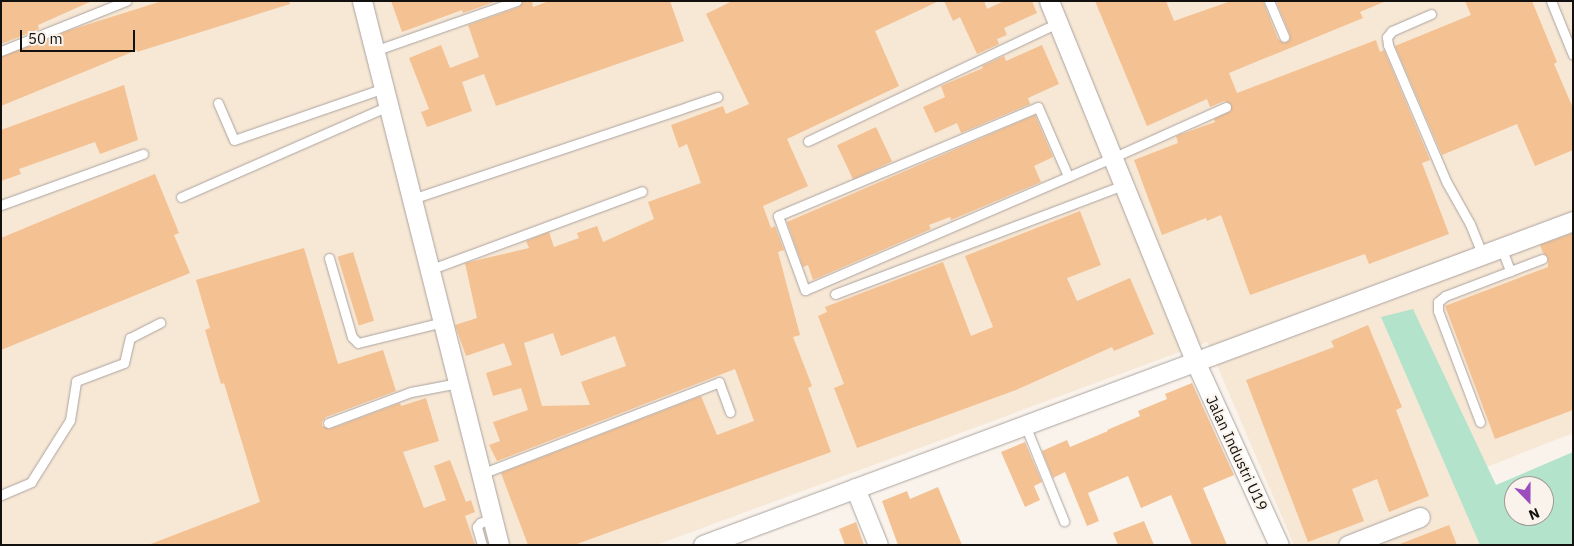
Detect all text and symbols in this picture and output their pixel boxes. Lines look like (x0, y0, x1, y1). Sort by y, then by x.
scale bar (22, 20, 138, 52)
text: 50 m (28, 29, 63, 48)
street label: Jalan Industri U19 (1202, 393, 1272, 513)
north arrow (1504, 476, 1554, 526)
text: N (1526, 504, 1542, 524)

